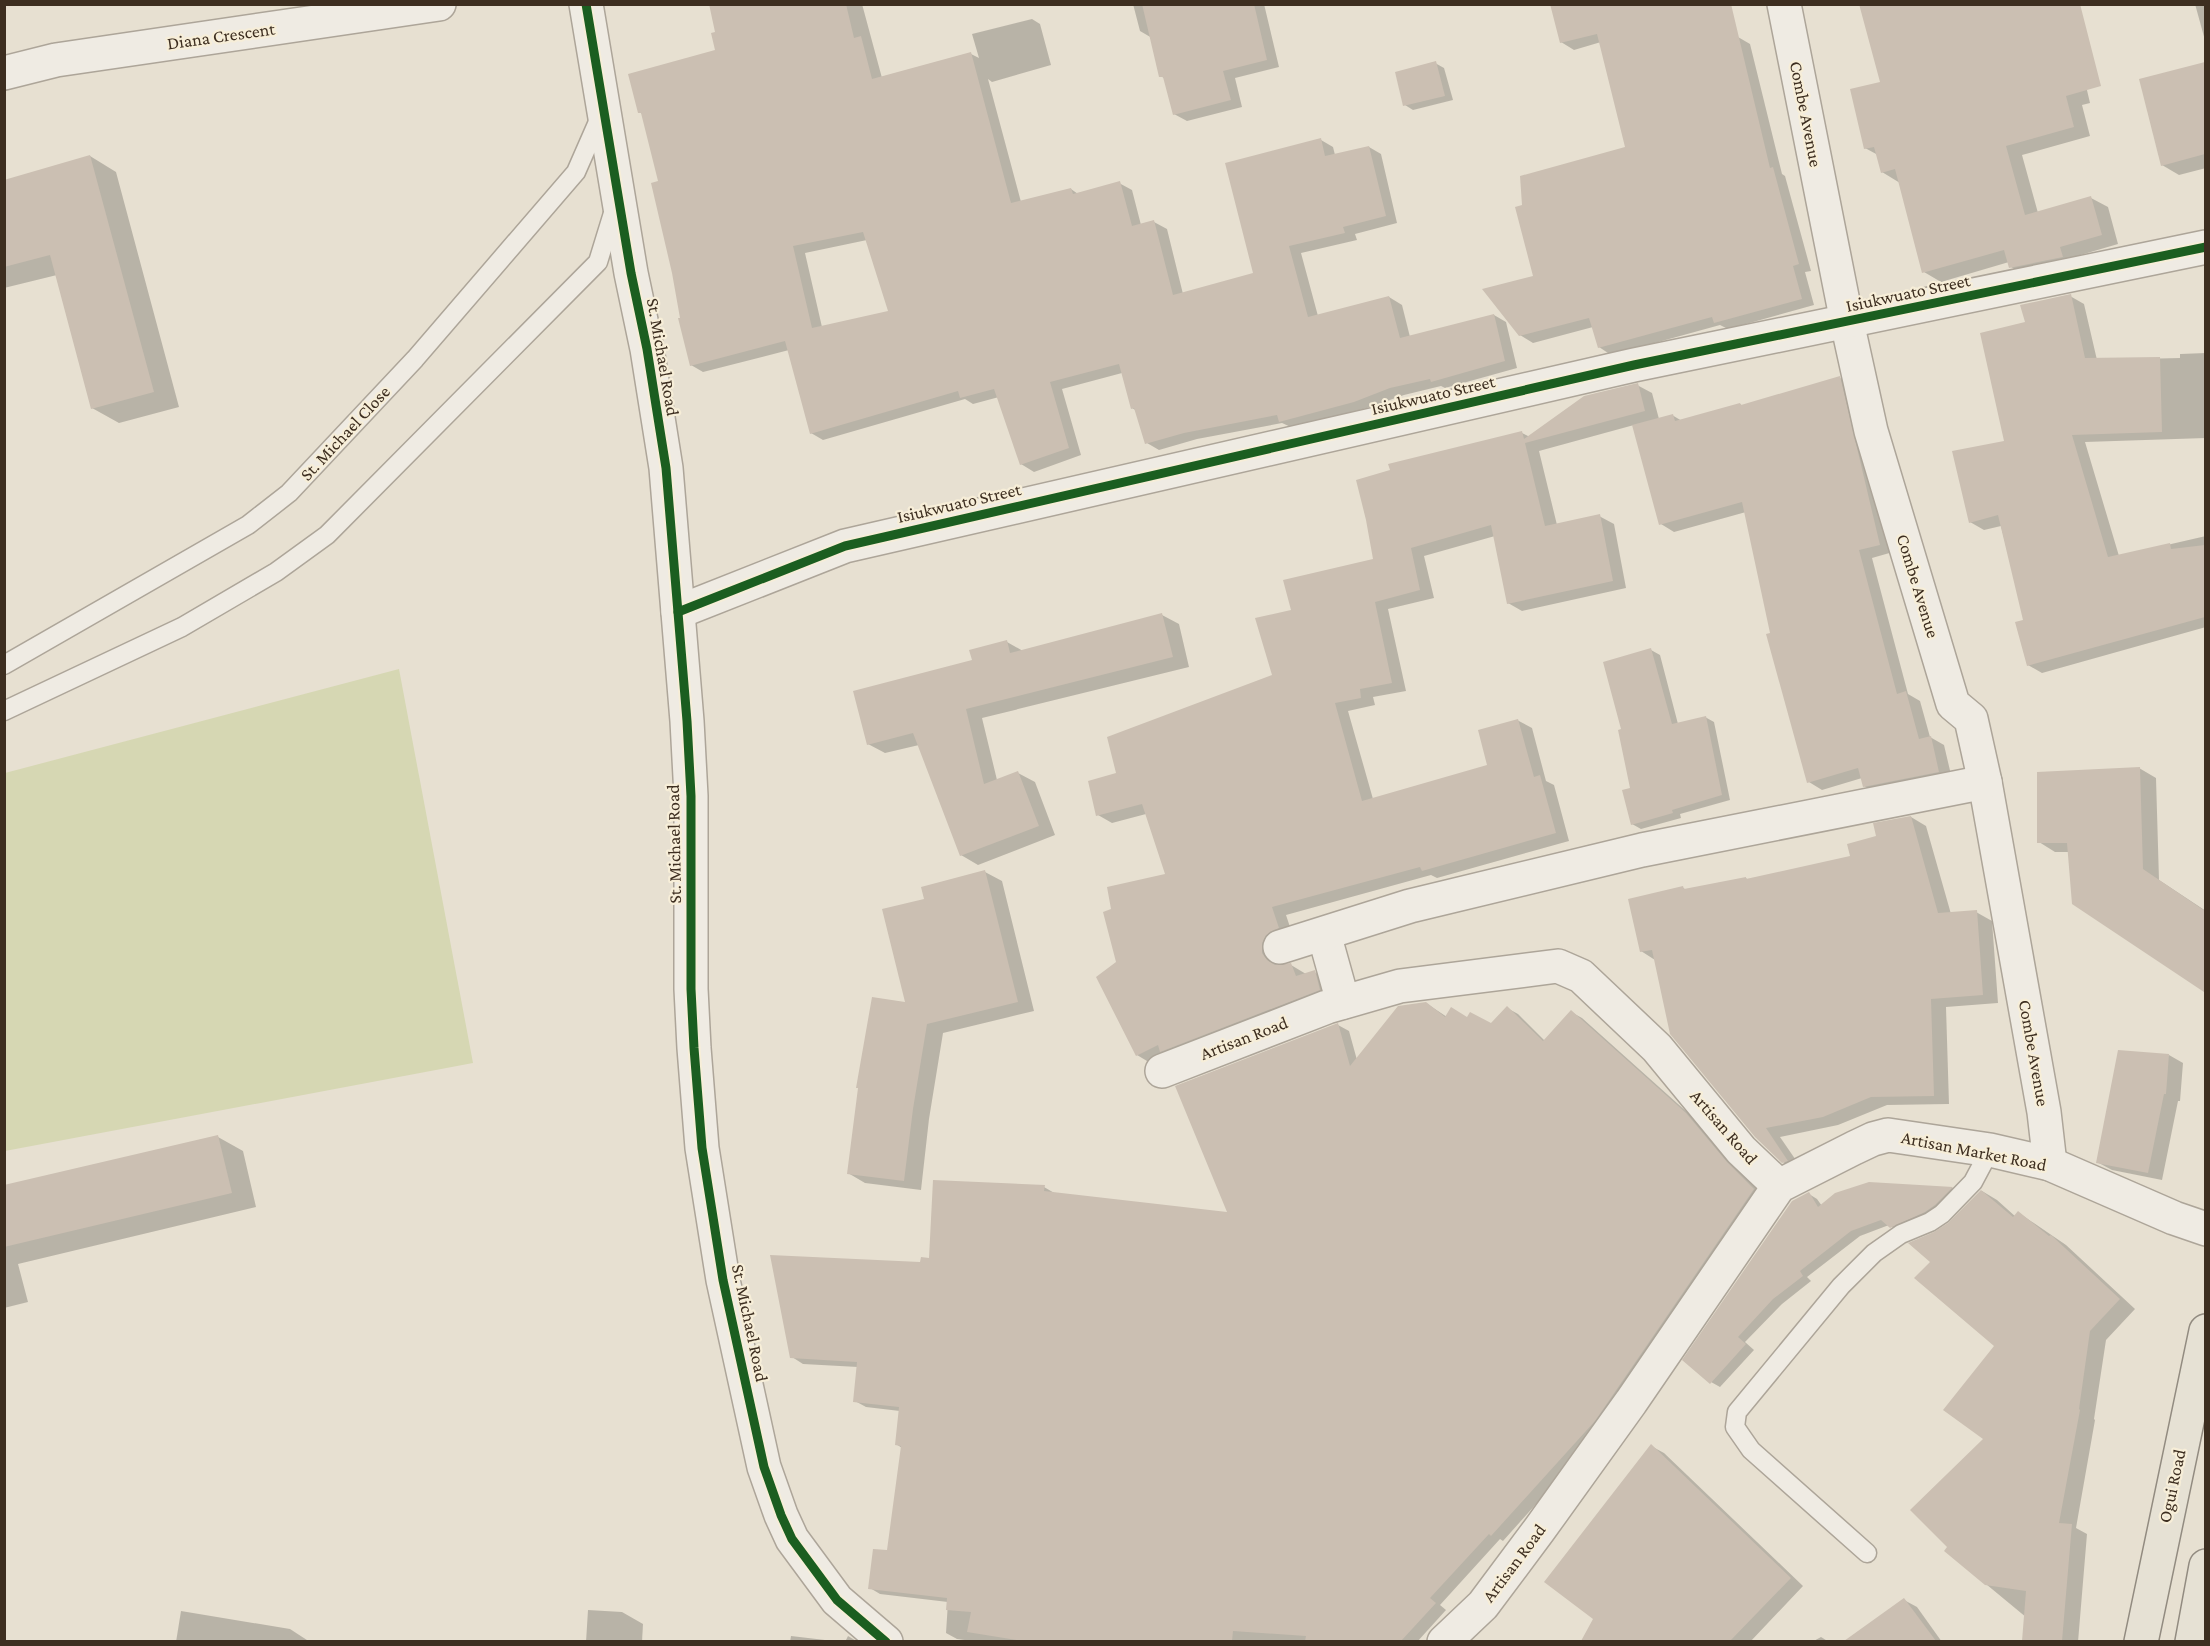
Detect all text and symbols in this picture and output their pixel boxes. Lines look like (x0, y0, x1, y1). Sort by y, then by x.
street label: Diana Crescent (166, 18, 277, 53)
street label: Combe Avenue (1786, 59, 1826, 169)
street label: Isiukwuato Street (1844, 270, 1973, 316)
street label: St. Michael Road (643, 296, 683, 418)
street label: Isiukwuato Street (1369, 371, 1498, 419)
street label: St. Michael Close (296, 381, 394, 484)
street label: Isiukwuato Street (895, 479, 1024, 527)
street label: Combe Avenue (1893, 532, 1943, 640)
street label: St. Michael Road (663, 784, 685, 904)
street label: Combe Avenue (2015, 998, 2053, 1108)
street label: Artisan Road (1197, 1012, 1291, 1064)
street label: Artisan Road (1686, 1086, 1762, 1169)
street label: Artisan Market Road (1900, 1127, 2049, 1175)
street label: St. Michael Road (728, 1263, 772, 1384)
street label: Ogui Road (2154, 1447, 2190, 1525)
street label: Artisan Road (1478, 1520, 1550, 1606)

